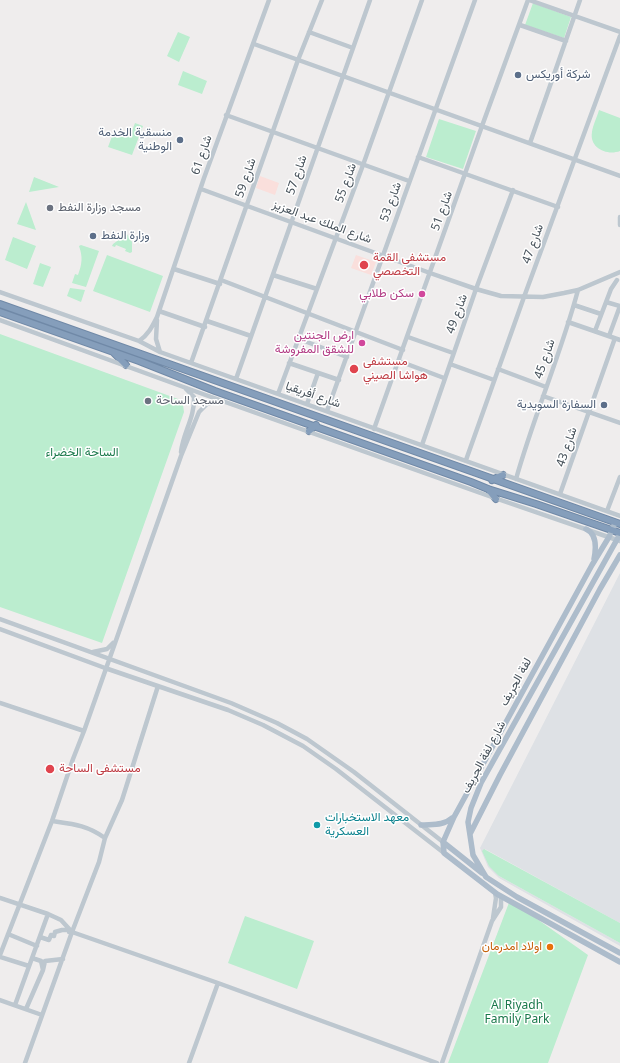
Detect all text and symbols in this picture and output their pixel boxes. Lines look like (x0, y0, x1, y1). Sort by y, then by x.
place label: شركة أوريكس (526, 68, 591, 82)
marker: شركة أوريكس (513, 70, 523, 80)
place label: منسقية الخدمة الوطنية (98, 126, 172, 154)
street label: شارع 61 (189, 133, 215, 177)
marker: منسقية الخدمة الوطنية (175, 135, 185, 145)
street label: شارع 57 (284, 153, 310, 197)
street label: شارع 59 (233, 156, 259, 200)
street label: شارع 55 (332, 161, 360, 205)
street label: شارع 53 (377, 180, 405, 224)
street label: شارع 51 (428, 189, 456, 233)
street label: شارع الملك عبد العزيز (270, 197, 374, 247)
place label: مسجد وزارة النفط (58, 201, 141, 215)
marker: مسجد وزارة النفط (45, 203, 55, 213)
street label: شارع 47 (519, 222, 547, 266)
place label: وزارة النفط (101, 229, 150, 243)
marker: وزارة النفط (88, 231, 98, 241)
place label: مستشفى القمة التخصصي (373, 251, 446, 279)
marker: مستشفى القمة التخصصي (358, 259, 370, 271)
place label: سكن طلابي (359, 287, 414, 301)
marker: سكن طلابي (417, 289, 427, 299)
street label: شارع 49 (443, 292, 471, 336)
place label: ارض الجنتين للشقق المفروشة (275, 329, 354, 357)
street label: شارع 45 (532, 337, 558, 381)
marker: ارض الجنتين للشقق المفروشة (357, 338, 367, 348)
place label: مستشفى هواشا الصيني (363, 355, 428, 383)
marker: مستشفى هواشا الصيني (348, 363, 360, 375)
street label: شارع أفريقيا (284, 379, 342, 411)
place label: مسجد الساحة (156, 394, 224, 408)
marker: مسجد الساحة (143, 396, 153, 406)
place label: السفارة السويدية (517, 398, 596, 412)
marker: السفارة السويدية (599, 400, 609, 410)
street label: شارع 43 (554, 425, 580, 469)
park label: الساحة الخضراء (45, 446, 119, 460)
street label: لفة الجريف (497, 655, 535, 709)
street label: شارع لفة الجريف (459, 718, 509, 796)
place label: مستشفى الساحة (59, 762, 141, 776)
marker: مستشفى الساحة (44, 763, 56, 775)
place label: معهد الاستخبارات العسكرية (325, 811, 409, 839)
marker: معهد الاستخبارات العسكرية (312, 820, 322, 830)
place label: اولاد امدرمان (482, 940, 542, 954)
marker: اولاد امدرمان (545, 942, 555, 952)
park label: Al Riyadh Family Park (485, 999, 549, 1027)

